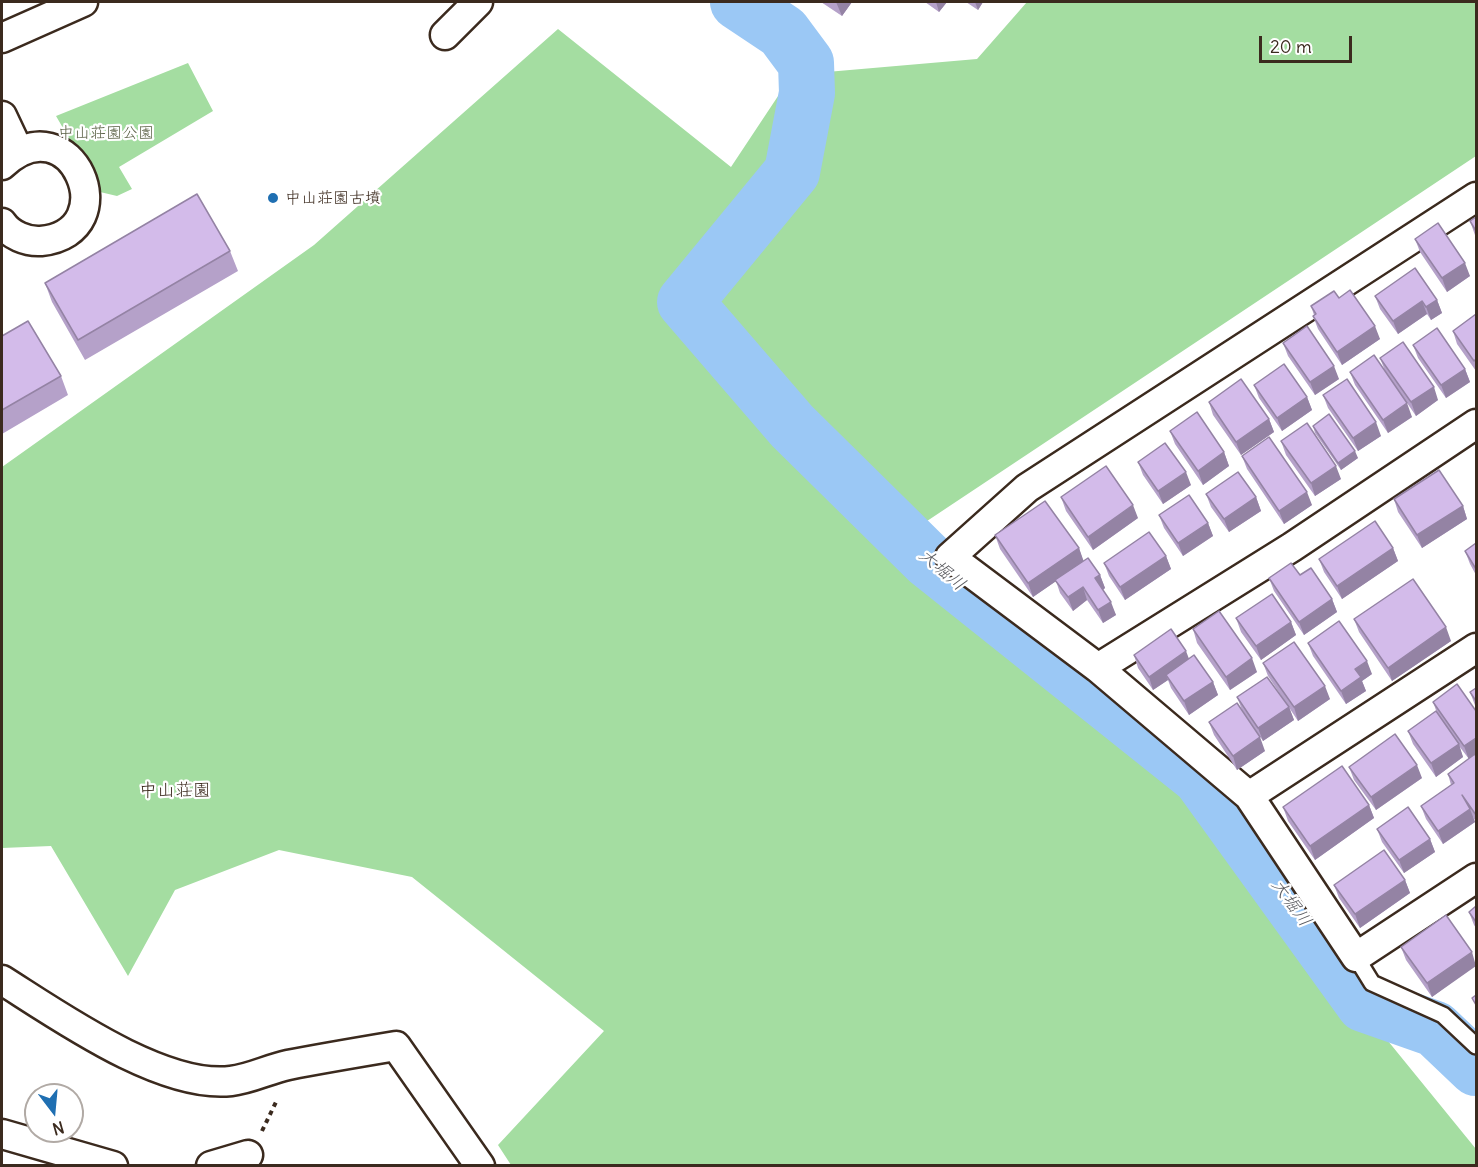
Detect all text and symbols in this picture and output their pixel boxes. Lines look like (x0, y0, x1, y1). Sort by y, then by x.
scale bar (1262, 24, 1355, 62)
text: 20 m (1270, 35, 1312, 58)
park label: 中山荘園公園 (58, 123, 154, 143)
place label: 中山荘園古墳 (285, 188, 381, 208)
marker: 中山荘園古墳 (266, 191, 280, 205)
water label: 大堀川 (914, 544, 970, 596)
district label: 中山荘園 (139, 780, 211, 802)
water label: 大堀川 (1266, 875, 1316, 931)
north arrow (24, 1083, 84, 1143)
text: N (50, 1117, 66, 1140)

